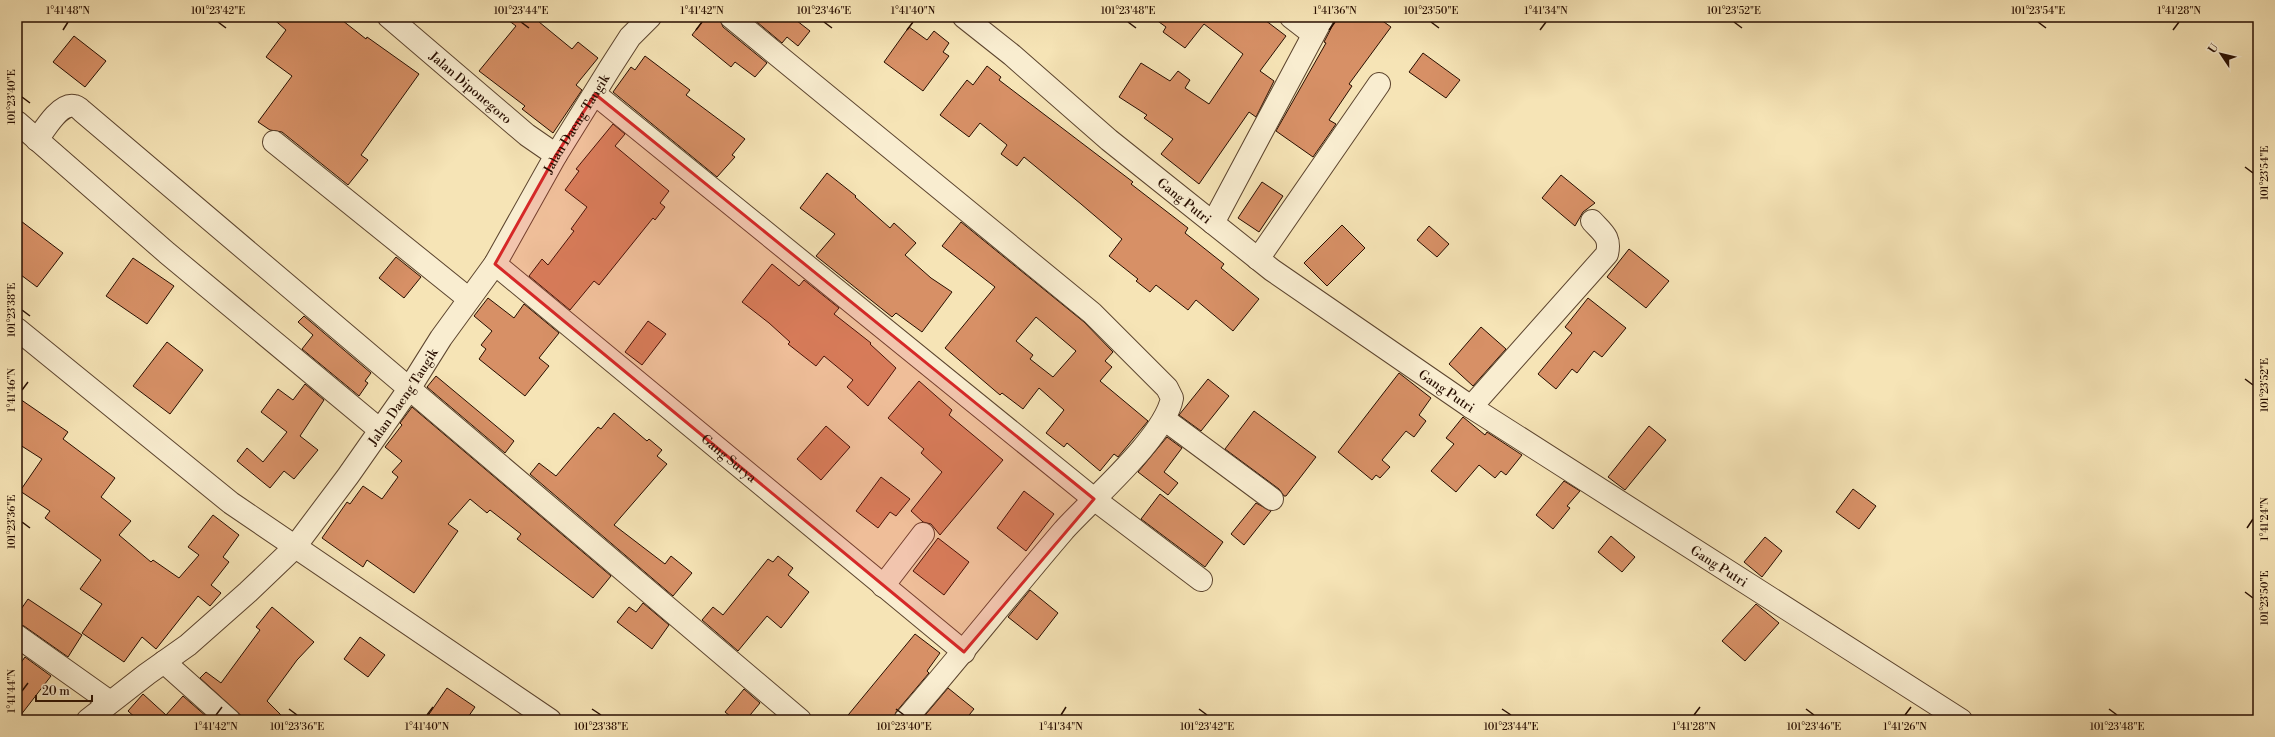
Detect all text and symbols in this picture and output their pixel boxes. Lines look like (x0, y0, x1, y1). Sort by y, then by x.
text: 1°41'48"N (46, 5, 91, 17)
text: 101°23'42"E (191, 5, 245, 17)
text: 101°23'44"E (494, 5, 548, 17)
text: 1°41'42"N (680, 5, 724, 17)
text: 101°23'46"E (797, 5, 851, 17)
text: 1°41'40"N (891, 5, 936, 17)
text: 101°23'48"E (1101, 5, 1155, 17)
text: 1°41'36"N (1313, 5, 1357, 17)
text: 101°23'50"E (1404, 5, 1458, 17)
text: 1°41'34"N (1524, 5, 1568, 17)
text: 101°23'52"E (1707, 5, 1761, 17)
text: 101°23'54"E (2011, 5, 2065, 17)
text: 1°41'28"N (2157, 5, 2201, 17)
north arrow (2201, 34, 2241, 74)
text: U (2205, 41, 2222, 56)
street label: Jalan Diponegoro (425, 48, 515, 128)
text: 101°23'40"E (6, 69, 18, 125)
street label: Jalan Daeng Taugik (540, 70, 614, 177)
text: 101°23'54"E (2259, 146, 2271, 200)
street label: Gang Putri (1154, 175, 1214, 228)
text: 101°23'38"E (6, 283, 18, 337)
street label: Jalan Daeng Taugik (364, 345, 442, 450)
text: 101°23'52"E (2259, 358, 2271, 412)
street label: Gang Putri (1415, 366, 1477, 416)
text: 1°41'46"N (6, 368, 18, 412)
street label: Gang Surya (698, 431, 760, 486)
text: 101°23'36"E (6, 495, 18, 549)
text: 1°41'24"N (2259, 497, 2271, 541)
street label: Gang Putri (1687, 542, 1750, 591)
text: 101°23'50"E (2259, 571, 2271, 625)
text: 1°41'44"N (6, 668, 18, 713)
scale bar (36, 677, 92, 703)
text: 20 m (42, 684, 70, 699)
text: 1°41'42"N (194, 721, 238, 733)
text: 101°23'36"E (270, 721, 324, 733)
text: 1°41'40"N (405, 721, 450, 733)
text: 101°23'38"E (574, 721, 628, 733)
text: 101°23'40"E (876, 721, 932, 733)
text: 1°41'34"N (1039, 721, 1083, 733)
text: 101°23'42"E (1180, 721, 1234, 733)
text: 101°23'44"E (1484, 721, 1538, 733)
text: 1°41'28"N (1672, 721, 1716, 733)
text: 101°23'46"E (1787, 721, 1841, 733)
text: 1°41'26"N (1883, 721, 1927, 733)
text: 101°23'48"E (2090, 721, 2144, 733)

